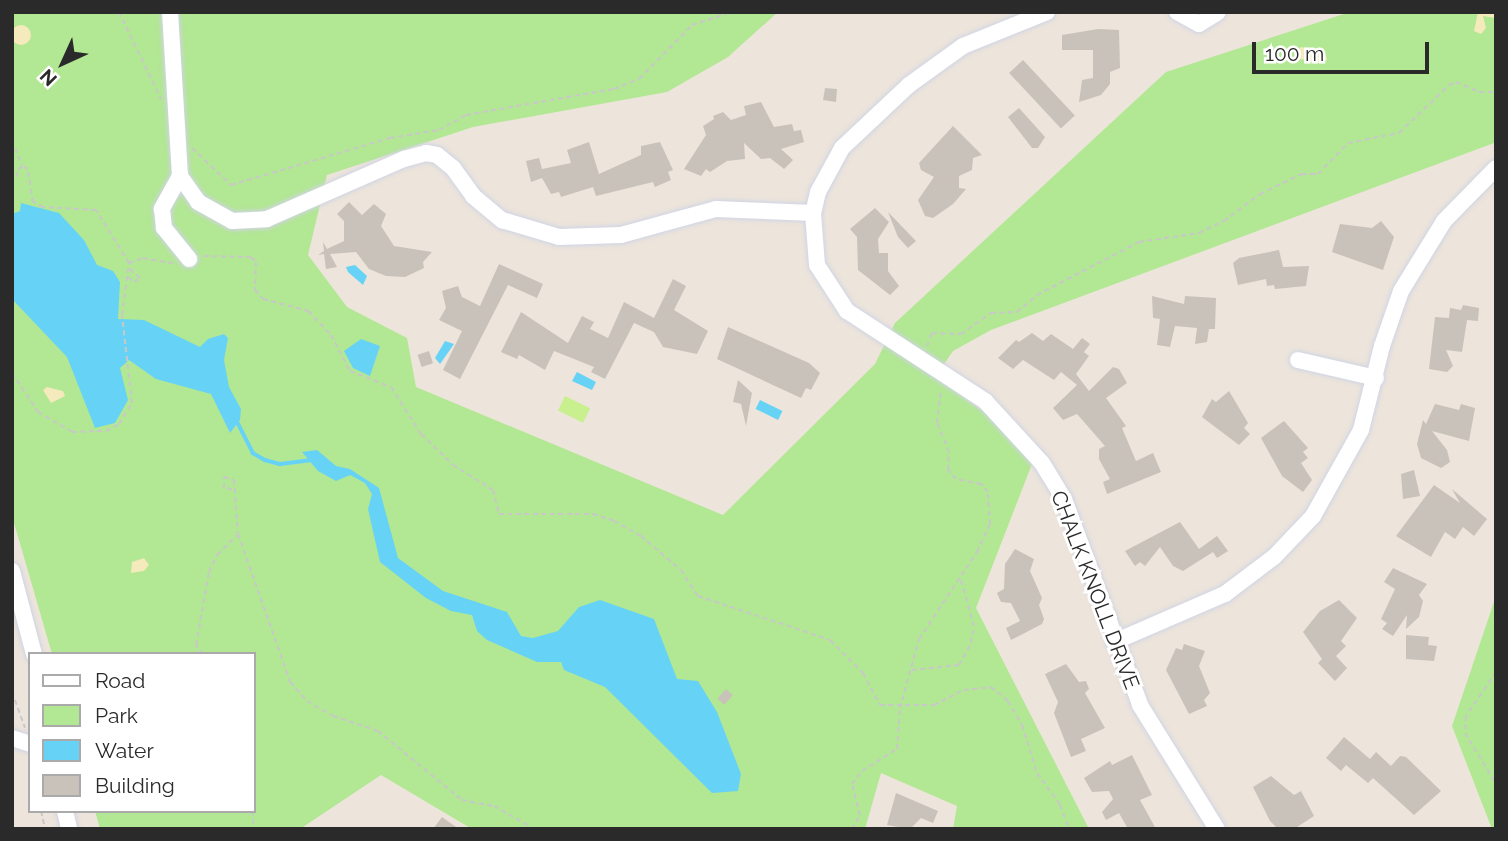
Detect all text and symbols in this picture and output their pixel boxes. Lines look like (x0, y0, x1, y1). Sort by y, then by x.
north arrow (28, 28, 98, 98)
scale bar (1256, 28, 1433, 72)
text: 100 m (1265, 41, 1324, 66)
text: N (35, 65, 61, 91)
street label: CHALK KNOLL DRIVE (1045, 487, 1145, 693)
legend (28, 652, 256, 813)
text: Road (95, 668, 145, 693)
text: Park (95, 703, 138, 728)
text: Water (95, 738, 154, 763)
text: Building (95, 773, 175, 798)

